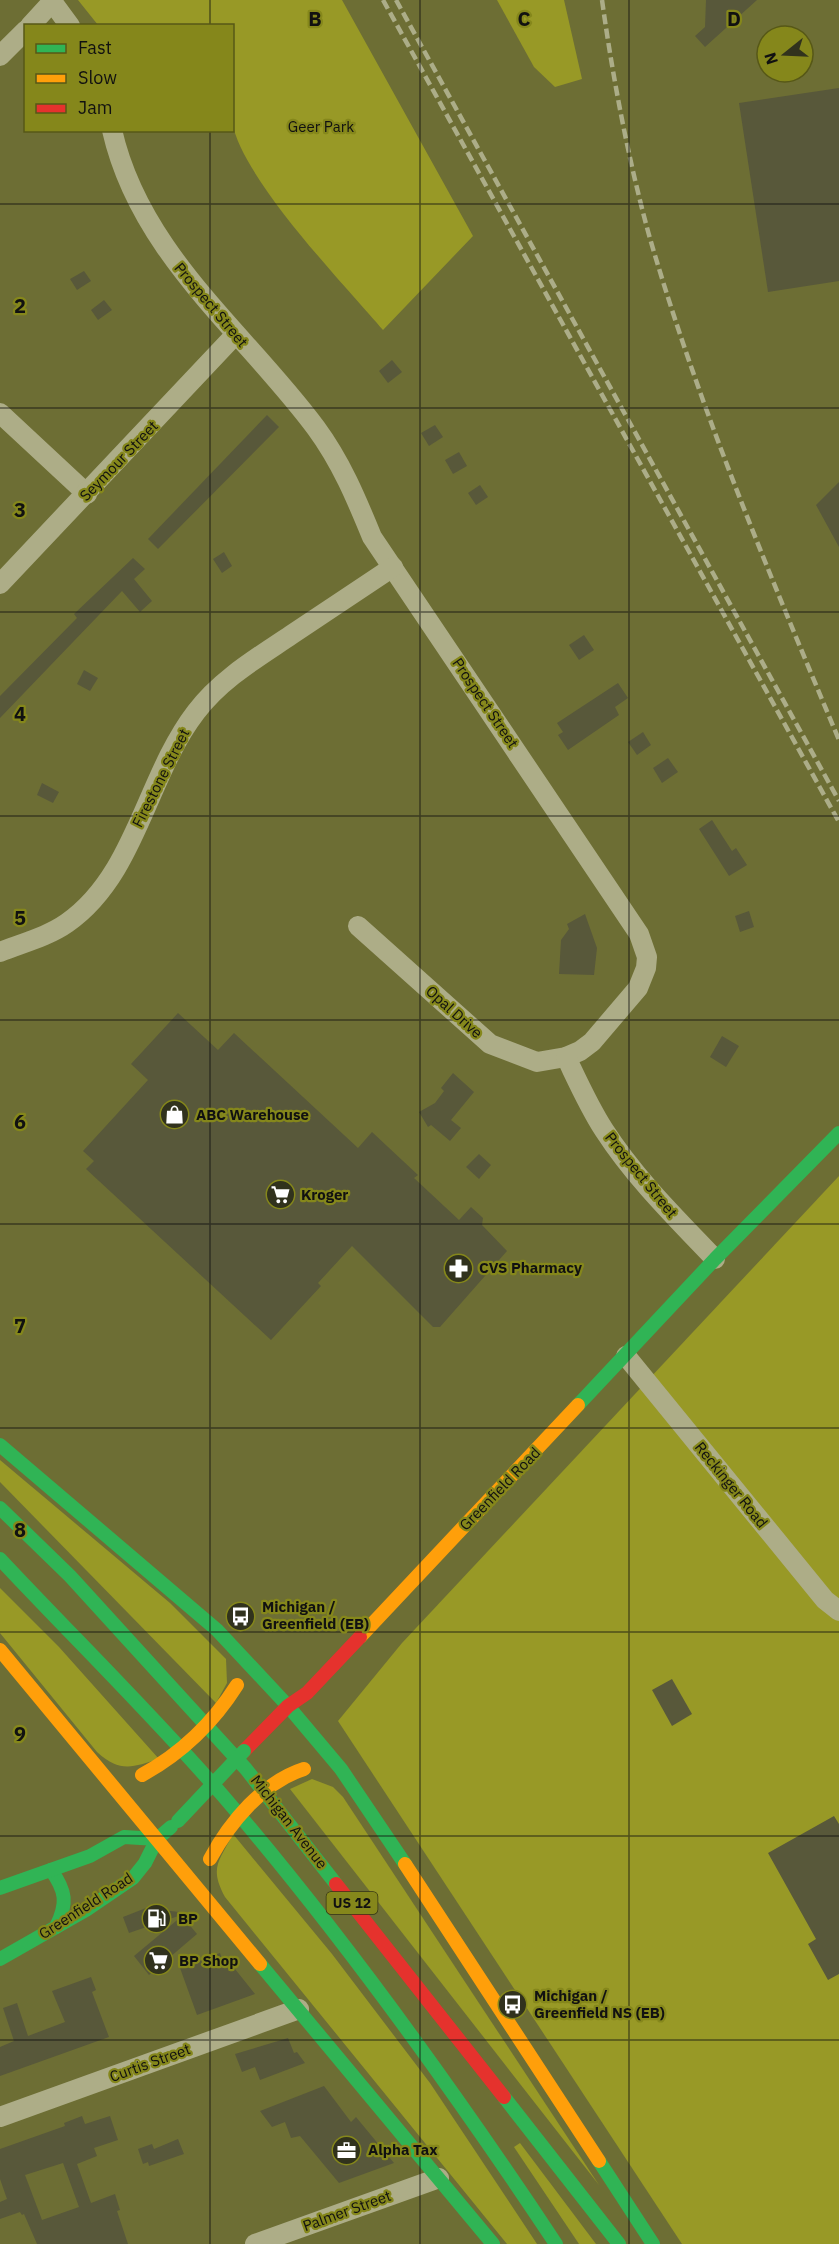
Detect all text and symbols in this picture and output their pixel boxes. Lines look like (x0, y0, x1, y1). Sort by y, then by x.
text: B (308, 5, 322, 32)
text: C (517, 5, 531, 32)
text: D (727, 5, 741, 32)
legend (24, 24, 234, 132)
north arrow (755, 24, 815, 84)
text: Fast (78, 36, 112, 59)
text: N (759, 50, 782, 67)
text: Slow (78, 66, 117, 89)
text: Jam (78, 96, 113, 119)
park label: Geer Park (288, 117, 354, 136)
street label: Prospect Street (171, 259, 252, 351)
text: 2 (14, 292, 26, 319)
street label: Seymour Street (75, 416, 162, 505)
text: 3 (14, 496, 26, 523)
street label: Prospect Street (448, 654, 523, 751)
text: 4 (14, 700, 26, 727)
street label: Firestone Street (128, 725, 194, 830)
text: 5 (14, 904, 26, 931)
street label: Opal Drive (422, 981, 487, 1042)
shop icon: ABC Warehouse (159, 1099, 191, 1131)
place label: ABC Warehouse (196, 1105, 309, 1124)
text: 6 (14, 1108, 26, 1135)
street label: Prospect Street (601, 1128, 682, 1221)
supermarket icon: Kroger (264, 1179, 296, 1211)
place label: Kroger (301, 1185, 348, 1204)
pharmacy icon: CVS Pharmacy (442, 1252, 474, 1284)
place label: CVS Pharmacy (479, 1258, 582, 1277)
text: 7 (14, 1312, 26, 1339)
street label: Reckinger Road (691, 1438, 772, 1531)
street label: Greenfield Road (455, 1443, 544, 1534)
text: 8 (14, 1516, 26, 1543)
place label: Michigan / Greenfield (EB) (262, 1597, 369, 1633)
bus stop icon: Michigan / Greenfield (EB) (225, 1600, 257, 1632)
text: 9 (14, 1720, 26, 1747)
street label: Michigan Avenue (247, 1771, 332, 1872)
street label: Greenfield Road (35, 1868, 136, 1943)
road number: US 12 (326, 1892, 378, 1914)
fuel station icon: BP (141, 1903, 173, 1935)
place label: BP (178, 1909, 198, 1928)
supermarket icon: BP Shop (142, 1945, 174, 1977)
place label: BP Shop (179, 1951, 238, 1970)
place label: Michigan / Greenfield NS (EB) (534, 1986, 665, 2022)
bus stop icon: Michigan / Greenfield NS (EB) (497, 1989, 529, 2021)
street label: Curtis Street (107, 2039, 193, 2086)
office icon: Alpha Tax (331, 2134, 363, 2166)
place label: Alpha Tax (368, 2140, 438, 2159)
street label: Palmer Street (300, 2186, 394, 2235)

